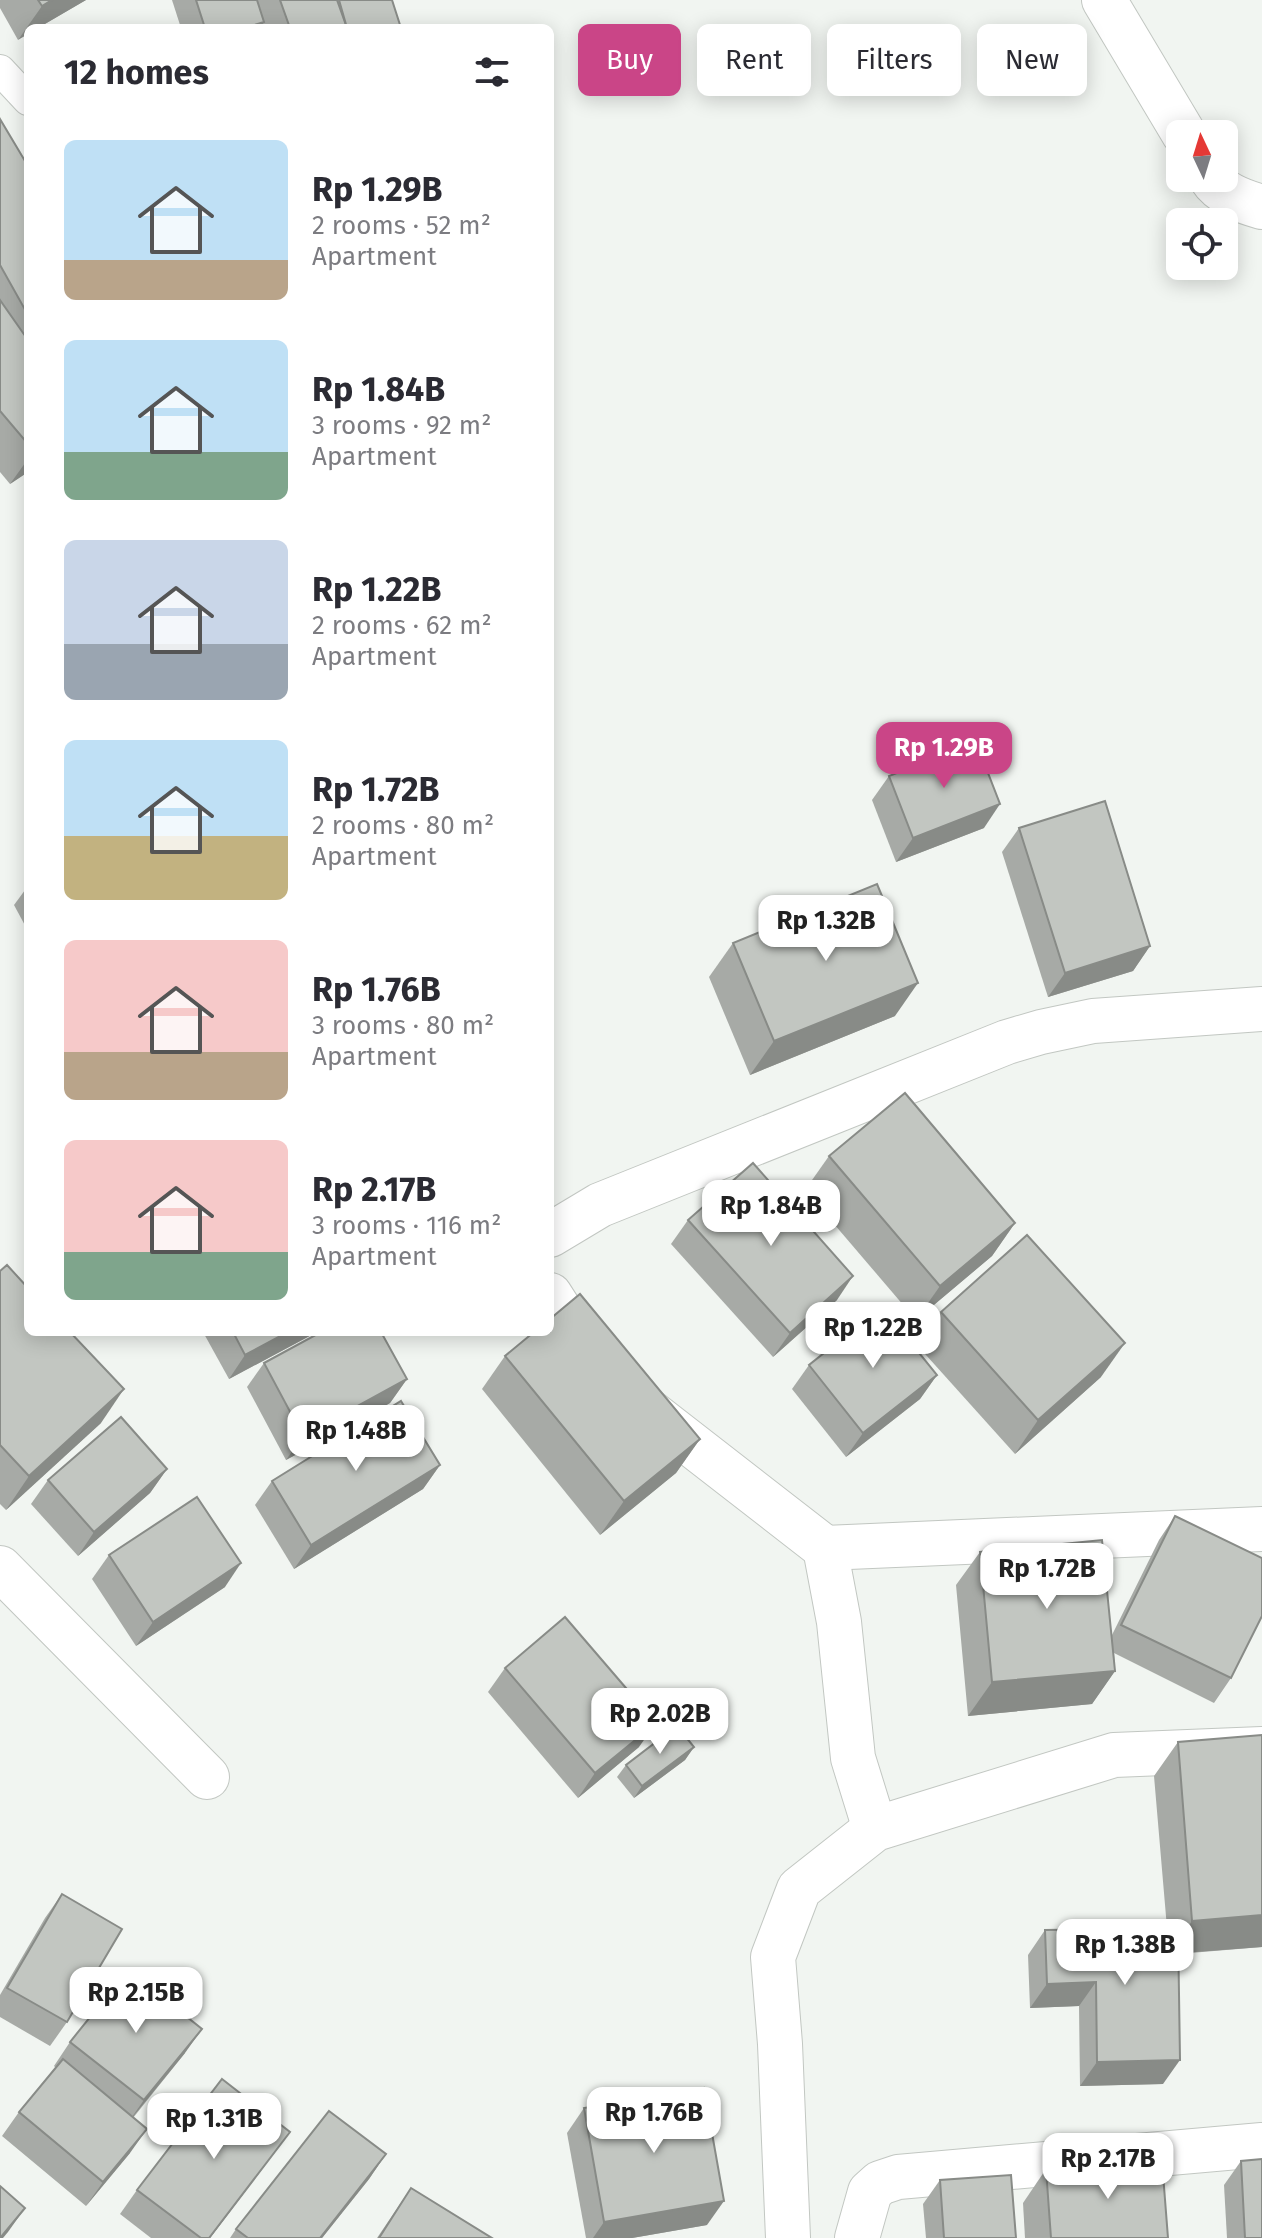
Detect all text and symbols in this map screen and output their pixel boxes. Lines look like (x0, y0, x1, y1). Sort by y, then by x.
chip: Buy (578, 24, 681, 96)
chip: Rent (697, 24, 811, 96)
chip: Filters (827, 24, 961, 96)
chip: New (977, 24, 1087, 96)
icon: filters (470, 50, 514, 94)
text: 12 homes (64, 52, 209, 93)
north arrow (1166, 120, 1238, 192)
map controls (1166, 120, 1238, 280)
text: Rp 1.29B (312, 169, 443, 210)
icon: home (128, 172, 224, 268)
button: locate (1166, 208, 1238, 280)
text: 2 rooms · 52 m² (312, 210, 491, 241)
text: Apartment (312, 241, 437, 272)
text: Rp 1.84B (312, 369, 445, 410)
icon: home (128, 372, 224, 468)
text: 3 rooms · 92 m² (312, 410, 491, 441)
text: Apartment (312, 441, 437, 472)
text: Rp 1.22B (312, 569, 441, 610)
icon: home (128, 572, 224, 668)
text: 2 rooms · 62 m² (312, 610, 492, 641)
text: Apartment (312, 641, 437, 672)
pin: Rp 1.29B (861, 722, 1027, 790)
text: Rp 1.29B (894, 732, 994, 763)
text: Rp 1.72B (312, 769, 439, 810)
icon: home (128, 772, 224, 868)
text: 2 rooms · 80 m² (312, 810, 494, 841)
text: Apartment (312, 841, 437, 872)
pin: Rp 1.32B (743, 895, 909, 963)
text: Rp 1.32B (776, 905, 876, 936)
text: Rp 1.76B (312, 969, 441, 1010)
icon: home (128, 972, 224, 1068)
text: 3 rooms · 80 m² (312, 1010, 494, 1041)
text: Apartment (312, 1041, 437, 1072)
text: Rp 2.17B (312, 1169, 436, 1210)
icon: home (128, 1172, 224, 1268)
pin: Rp 1.84B (688, 1180, 854, 1248)
text: Rp 1.84B (720, 1190, 822, 1221)
text: 3 rooms · 116 m² (312, 1210, 501, 1241)
text: Apartment (312, 1241, 437, 1272)
pin: Rp 1.22B (790, 1302, 956, 1370)
text: Rp 1.22B (824, 1312, 922, 1343)
pin: Rp 1.48B (273, 1405, 439, 1473)
text: Rp 1.48B (305, 1415, 407, 1446)
pin: Rp 1.72B (964, 1543, 1130, 1611)
text: Rp 1.72B (998, 1553, 1096, 1584)
pin: Rp 2.02B (577, 1688, 743, 1756)
text: Rp 2.02B (609, 1698, 711, 1729)
pin: Rp 1.38B (1042, 1919, 1208, 1987)
text: Rp 1.38B (1074, 1929, 1176, 1960)
pin: Rp 2.15B (53, 1967, 219, 2035)
text: Rp 2.15B (88, 1977, 184, 2008)
pin: Rp 1.76B (571, 2087, 737, 2155)
pin: Rp 1.31B (131, 2093, 297, 2161)
text: Rp 1.76B (605, 2097, 703, 2128)
text: Rp 1.31B (165, 2103, 263, 2134)
pin: Rp 2.17B (1025, 2133, 1191, 2201)
text: Rp 2.17B (1060, 2143, 1156, 2174)

